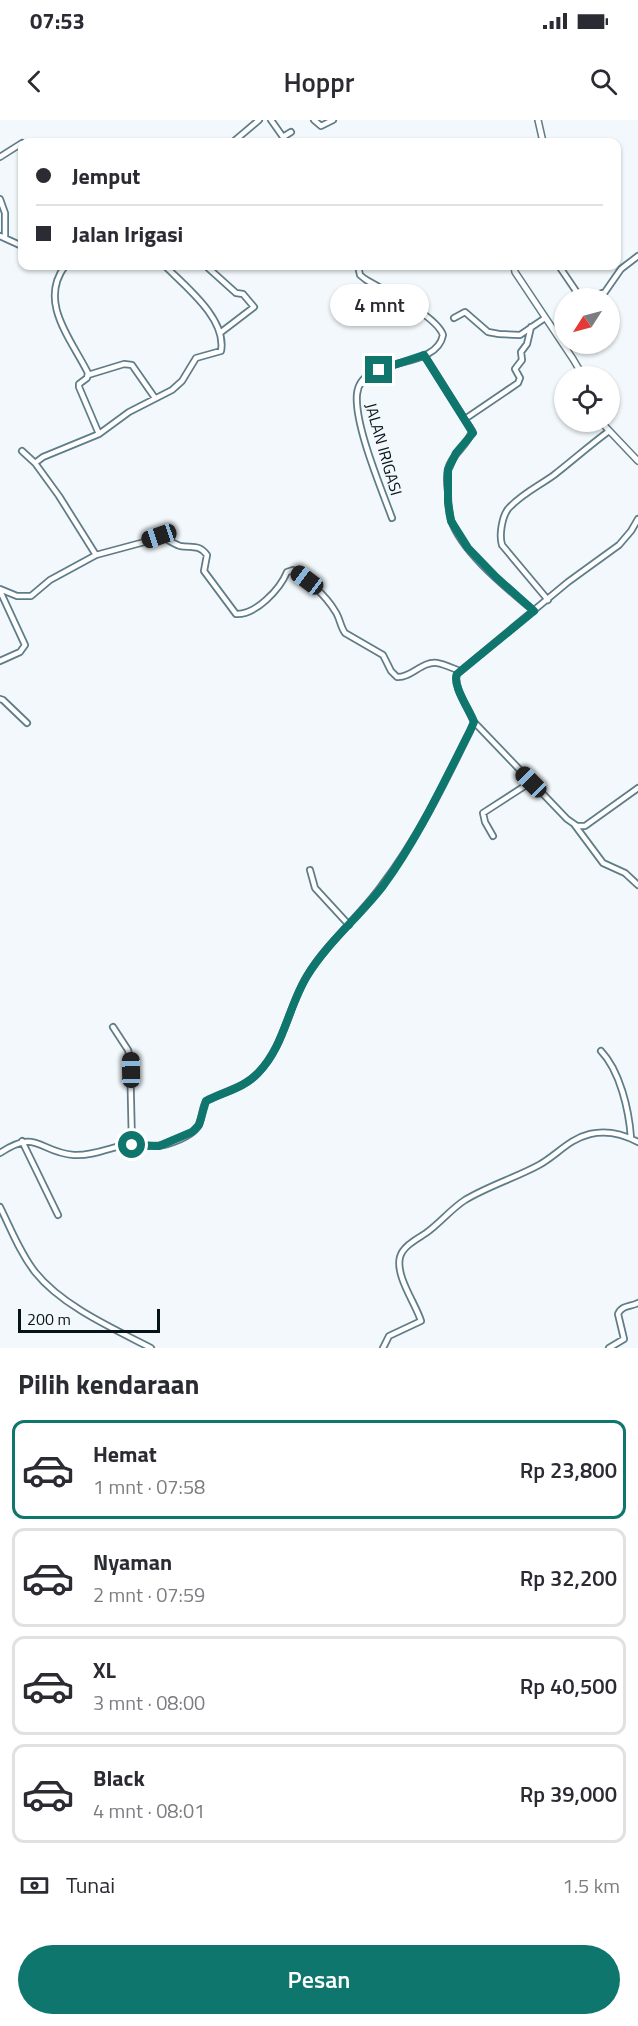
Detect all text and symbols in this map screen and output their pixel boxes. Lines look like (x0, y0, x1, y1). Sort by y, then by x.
text: 07:53 (30, 4, 85, 38)
text: Hoppr (283, 61, 355, 102)
icon: back (18, 65, 51, 98)
icon: search (587, 65, 620, 98)
text: Jemput (72, 159, 140, 193)
text: Jalan Irigasi (72, 217, 183, 251)
callout: 4 mnt (330, 283, 428, 325)
north arrow (554, 288, 620, 354)
map controls (554, 288, 620, 432)
text: 4 mnt (354, 289, 405, 320)
route end (365, 356, 392, 383)
button: locate (554, 366, 620, 432)
street label: JALAN IRIGASI (359, 400, 409, 498)
car (139, 522, 179, 550)
car (287, 562, 327, 598)
car (512, 763, 550, 801)
car (122, 1052, 140, 1088)
route start (118, 1131, 145, 1158)
scale bar (18, 1306, 160, 1334)
text: 200 m (27, 1307, 71, 1331)
text: Pilih kendaraan (18, 1363, 200, 1404)
text: Hemat (93, 1437, 157, 1471)
icon: car (21, 1443, 75, 1497)
text: Rp 23,800 (520, 1453, 617, 1487)
text: 1 mnt · 07:58 (93, 1471, 205, 1502)
text: Nyaman (93, 1545, 172, 1579)
icon: car (21, 1551, 75, 1605)
text: Rp 32,200 (520, 1561, 617, 1595)
text: 2 mnt · 07:59 (93, 1579, 205, 1610)
text: XL (93, 1653, 116, 1687)
icon: car (21, 1659, 75, 1713)
text: Rp 40,500 (520, 1669, 617, 1703)
text: 3 mnt · 08:00 (93, 1687, 205, 1718)
text: Black (93, 1761, 145, 1795)
icon: car (21, 1767, 75, 1821)
text: Rp 39,000 (520, 1777, 617, 1811)
text: 4 mnt · 08:01 (93, 1795, 205, 1826)
text: Tunai (66, 1868, 115, 1902)
icon: cash (18, 1869, 51, 1902)
text: 1.5 km (563, 1870, 620, 1901)
button: Pesan (18, 1945, 620, 2014)

